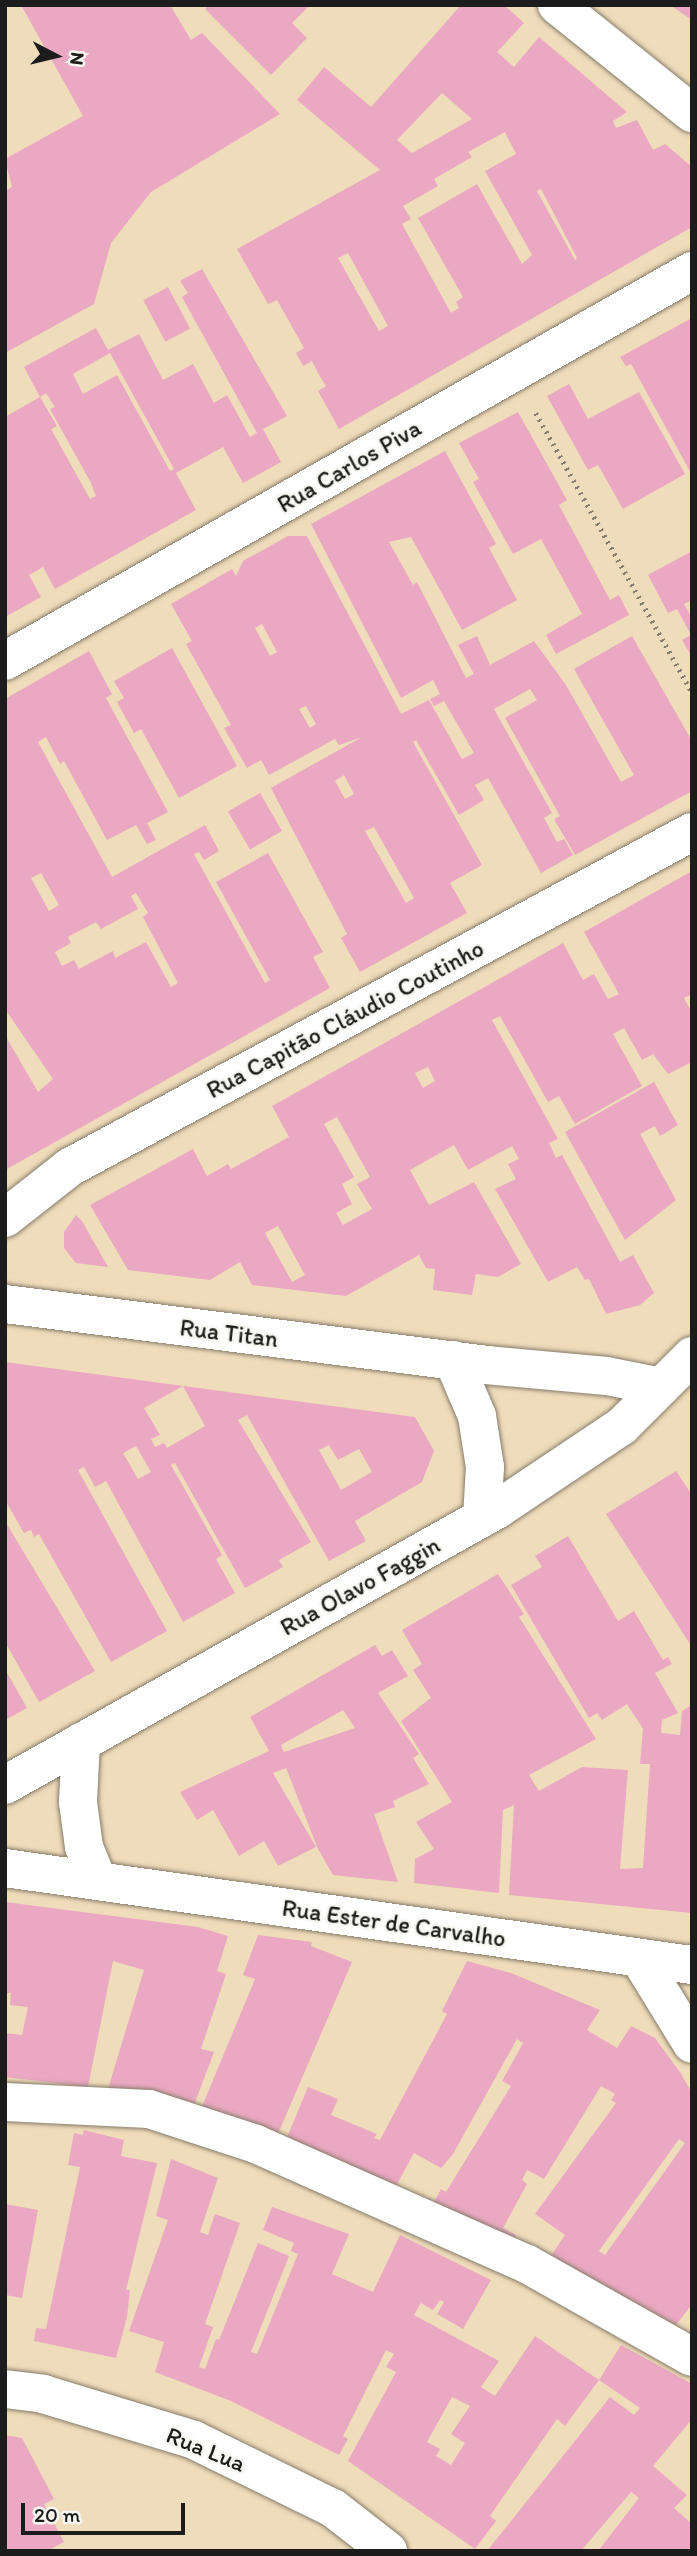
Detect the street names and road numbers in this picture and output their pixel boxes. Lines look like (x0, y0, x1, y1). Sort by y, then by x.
street label: Rua Carlos Piva (272, 413, 426, 519)
street label: Rua Capitão Cláudio Coutinho (202, 934, 488, 1104)
street label: Rua Titan (179, 1313, 279, 1353)
street label: Rua Olavo Faggin (275, 1530, 445, 1642)
street label: Rua Ester de Carvalho (280, 1893, 508, 1953)
street label: Rua Lua (163, 2420, 249, 2478)

